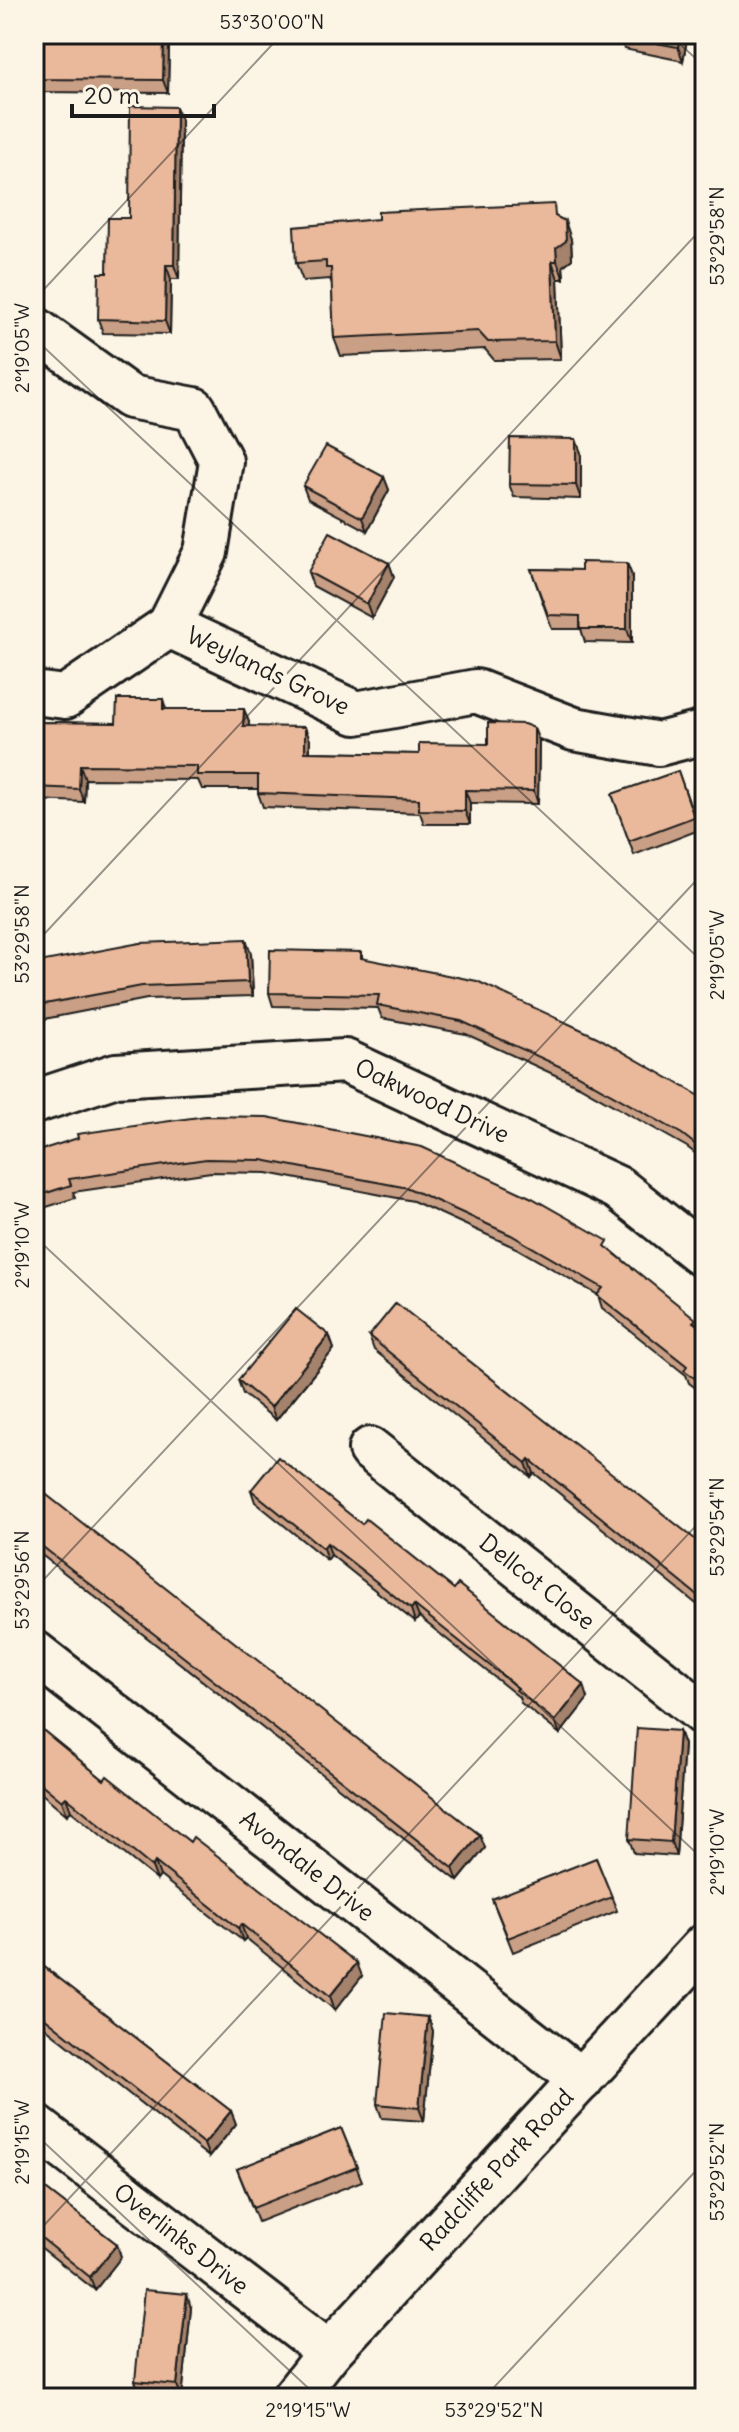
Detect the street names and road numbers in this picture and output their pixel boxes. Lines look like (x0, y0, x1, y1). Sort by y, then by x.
street label: Weylands Grove (182, 619, 355, 721)
street label: Oakwood Drive (350, 1051, 514, 1149)
street label: Dellcot Close (474, 1527, 601, 1636)
street label: Avondale Drive (234, 1803, 381, 1927)
street label: Radcliffe Park Road (413, 2082, 579, 2257)
street label: Overlinks Drive (108, 2176, 255, 2300)

